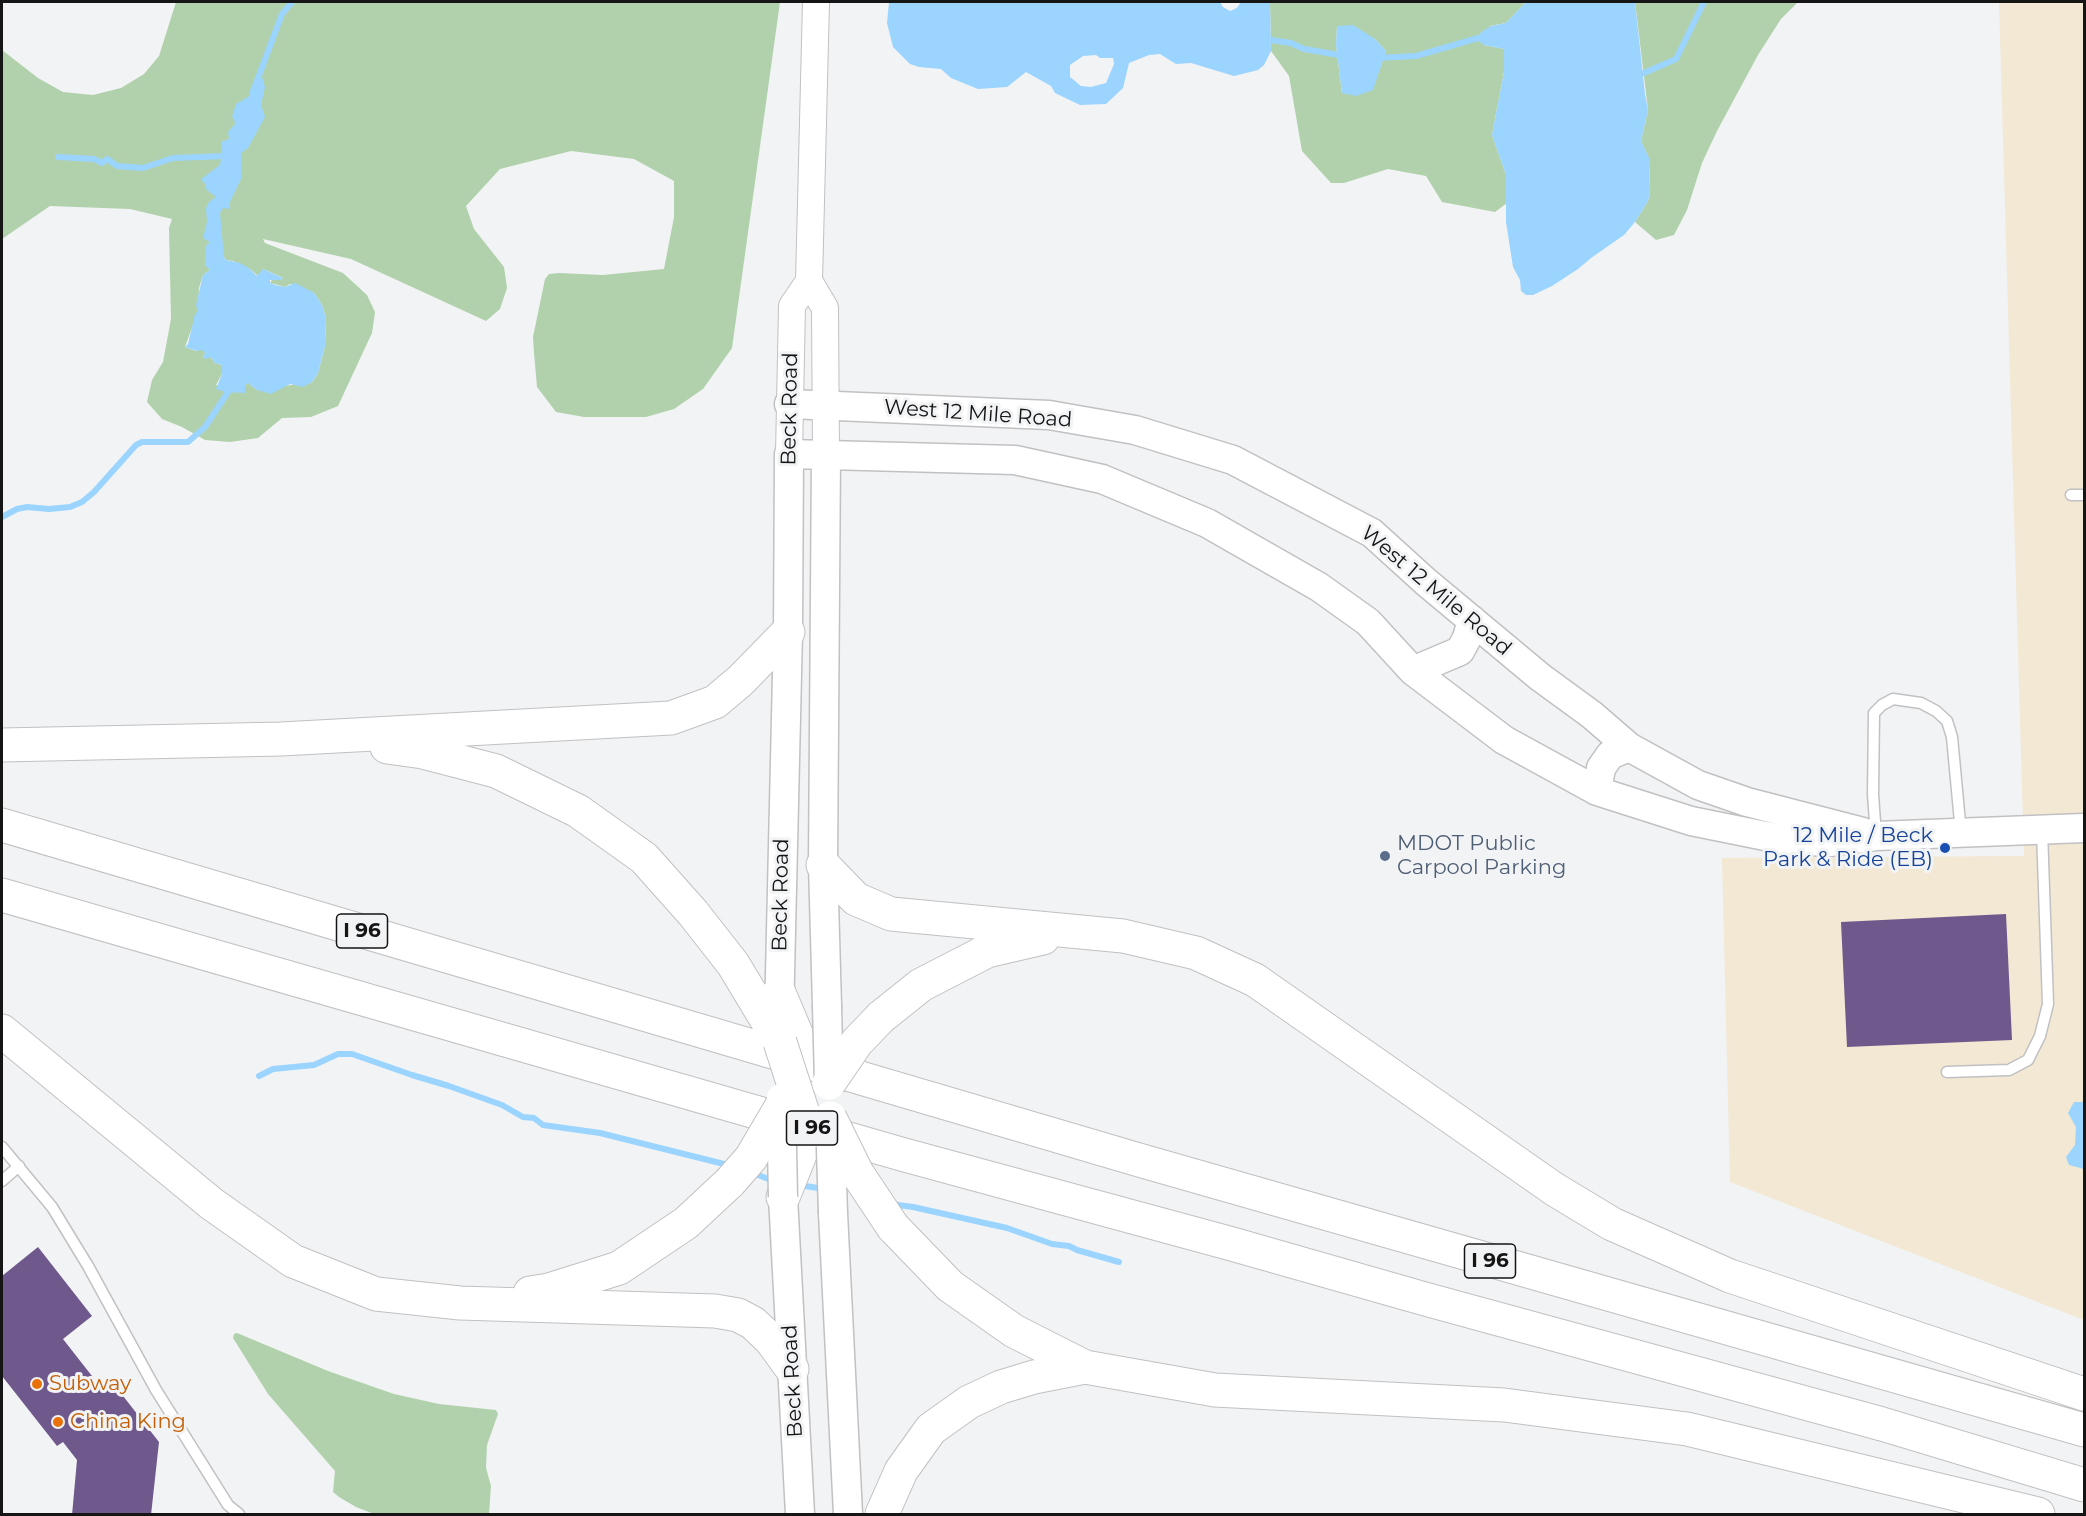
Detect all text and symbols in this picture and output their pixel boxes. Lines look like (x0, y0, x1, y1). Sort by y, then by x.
street label: Beck Road (776, 352, 804, 466)
street label: West 12 Mile Road (883, 395, 1073, 433)
street label: West 12 Mile Road (1356, 521, 1516, 661)
place label: 12 Mile / Beck Park & Ride (EB) (1763, 823, 1933, 873)
place label: MDOT Public Carpool Parking (1397, 831, 1566, 881)
street label: Beck Road (767, 838, 795, 952)
marker: 12 Mile / Beck Park & Ride (EB) (1938, 841, 1952, 855)
marker: MDOT Public Carpool Parking (1378, 849, 1392, 863)
road number: I 96 (336, 914, 388, 948)
road number: I 96 (786, 1111, 838, 1145)
road number: I 96 (1464, 1244, 1516, 1278)
street label: Beck Road (777, 1324, 809, 1438)
place label: Subway (49, 1371, 131, 1397)
marker: Subway (30, 1377, 44, 1391)
place label: China King (70, 1409, 186, 1435)
marker: China King (51, 1415, 65, 1429)

